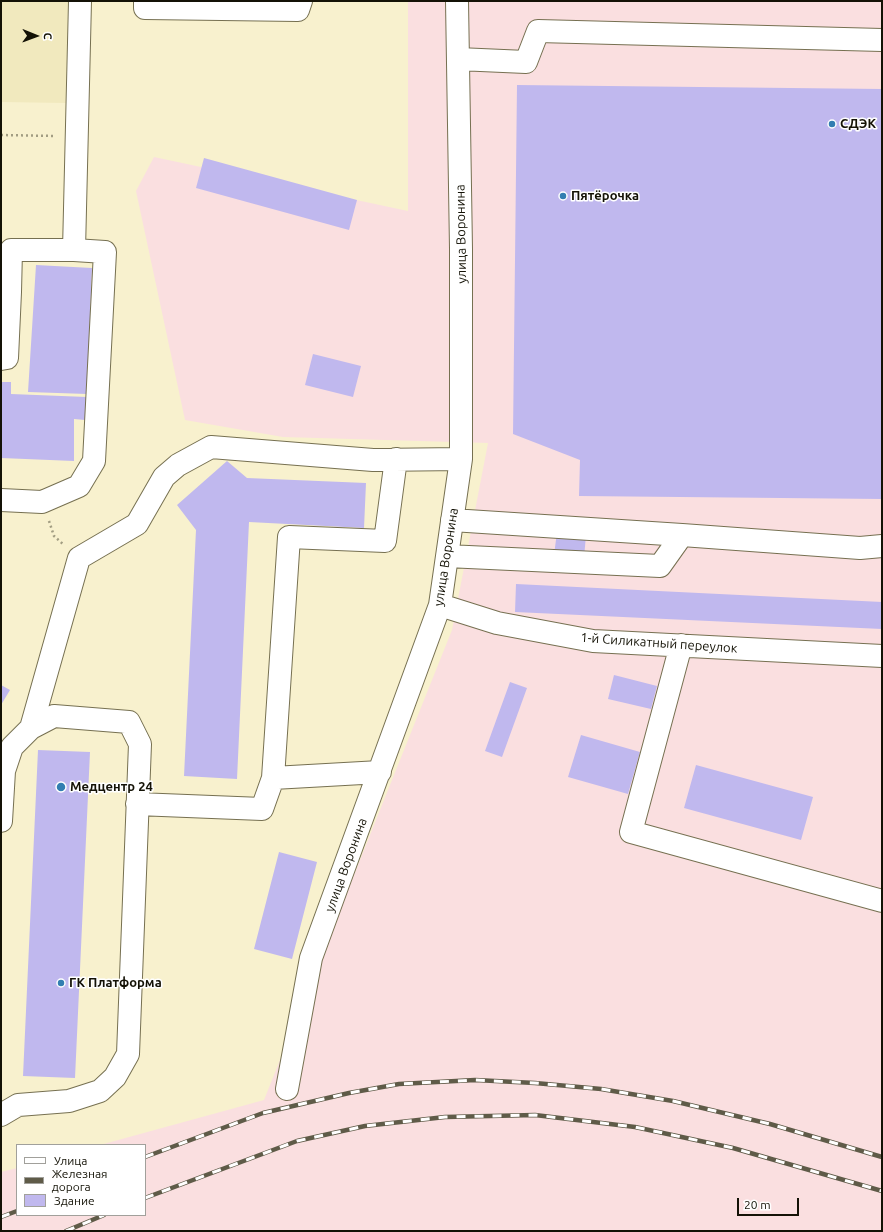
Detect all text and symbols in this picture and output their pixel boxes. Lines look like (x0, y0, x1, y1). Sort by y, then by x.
north arrow (16, 16, 56, 56)
text: С (42, 33, 54, 40)
place label: СДЭК (840, 116, 876, 132)
marker: СДЭК (827, 119, 837, 129)
street label: улица Воронина (452, 184, 470, 284)
place label: Пятёрочка (571, 188, 639, 204)
marker: Пятёрочка (558, 191, 568, 201)
street label: улица Воронина (431, 507, 461, 607)
street label: 1-й Силикатный переулок (580, 630, 738, 656)
place label: Медцентр 24 (70, 779, 153, 795)
marker: Медцентр 24 (55, 781, 67, 793)
street label: улица Воронина (322, 816, 370, 914)
place label: ГК Платформа (69, 975, 162, 991)
marker: ГК Платформа (56, 978, 66, 988)
legend (16, 1144, 146, 1216)
text: Улица (54, 1154, 87, 1167)
text: Железная дорога (52, 1167, 108, 1193)
scale bar (739, 1190, 801, 1216)
text: Здание (54, 1194, 95, 1207)
text: 20 m (744, 1198, 771, 1211)

